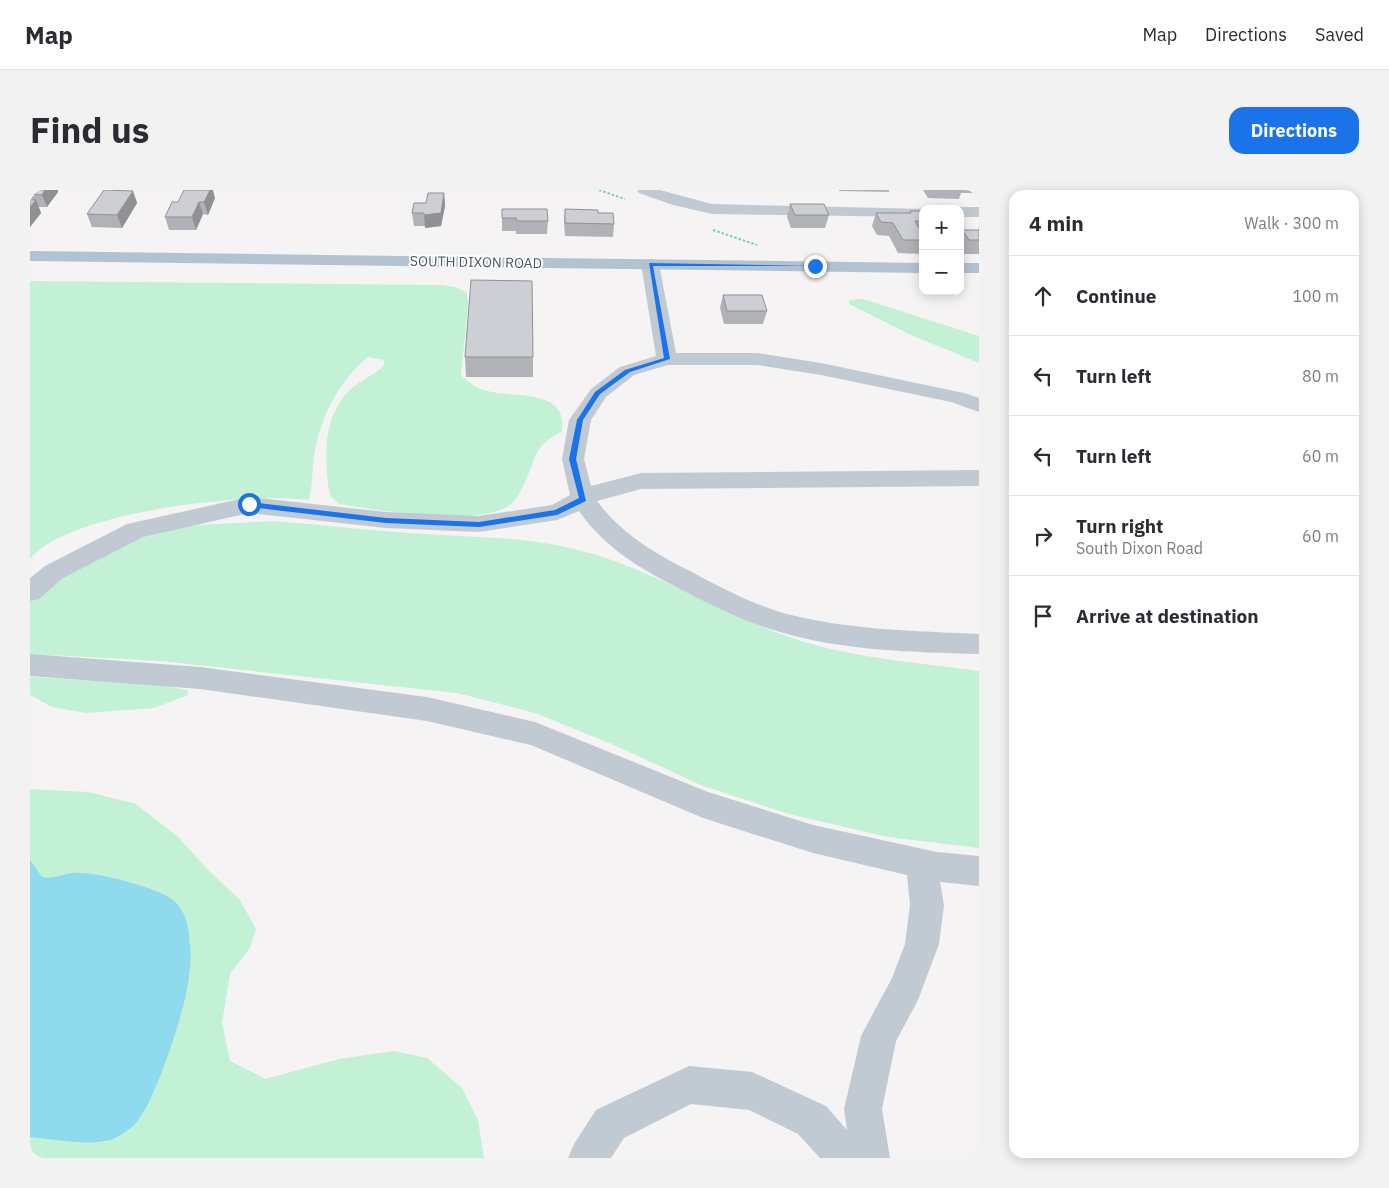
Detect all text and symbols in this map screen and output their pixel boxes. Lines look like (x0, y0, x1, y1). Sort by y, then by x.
text: Map (25, 19, 73, 51)
text: Map (1142, 23, 1177, 46)
text: Directions (1205, 23, 1287, 46)
text: Saved (1315, 23, 1364, 46)
text: Find us (30, 107, 149, 153)
button: Directions (1229, 107, 1359, 154)
map controls (919, 205, 964, 295)
button: + (919, 205, 964, 250)
text: 4 min (1029, 209, 1084, 237)
text: Walk · 300 m (1244, 213, 1339, 233)
button: − (919, 250, 964, 295)
street label: SOUTH DIXON ROAD (410, 252, 542, 272)
route end (804, 255, 827, 278)
icon: ahead (1029, 282, 1057, 310)
text: Continue (1076, 284, 1156, 308)
text: 100 m (1292, 286, 1339, 306)
icon: left (1029, 362, 1057, 390)
text: Turn left (1076, 364, 1152, 388)
text: 80 m (1302, 366, 1339, 386)
icon: left (1029, 442, 1057, 470)
text: Turn left (1076, 444, 1152, 468)
text: 60 m (1302, 446, 1339, 466)
route start (238, 493, 261, 516)
text: Turn right (1076, 514, 1163, 538)
icon: right (1029, 522, 1057, 550)
text: 60 m (1302, 526, 1339, 546)
text: South Dixon Road (1076, 538, 1203, 558)
icon: arrive (1029, 602, 1057, 630)
text: Arrive at destination (1076, 604, 1259, 628)

